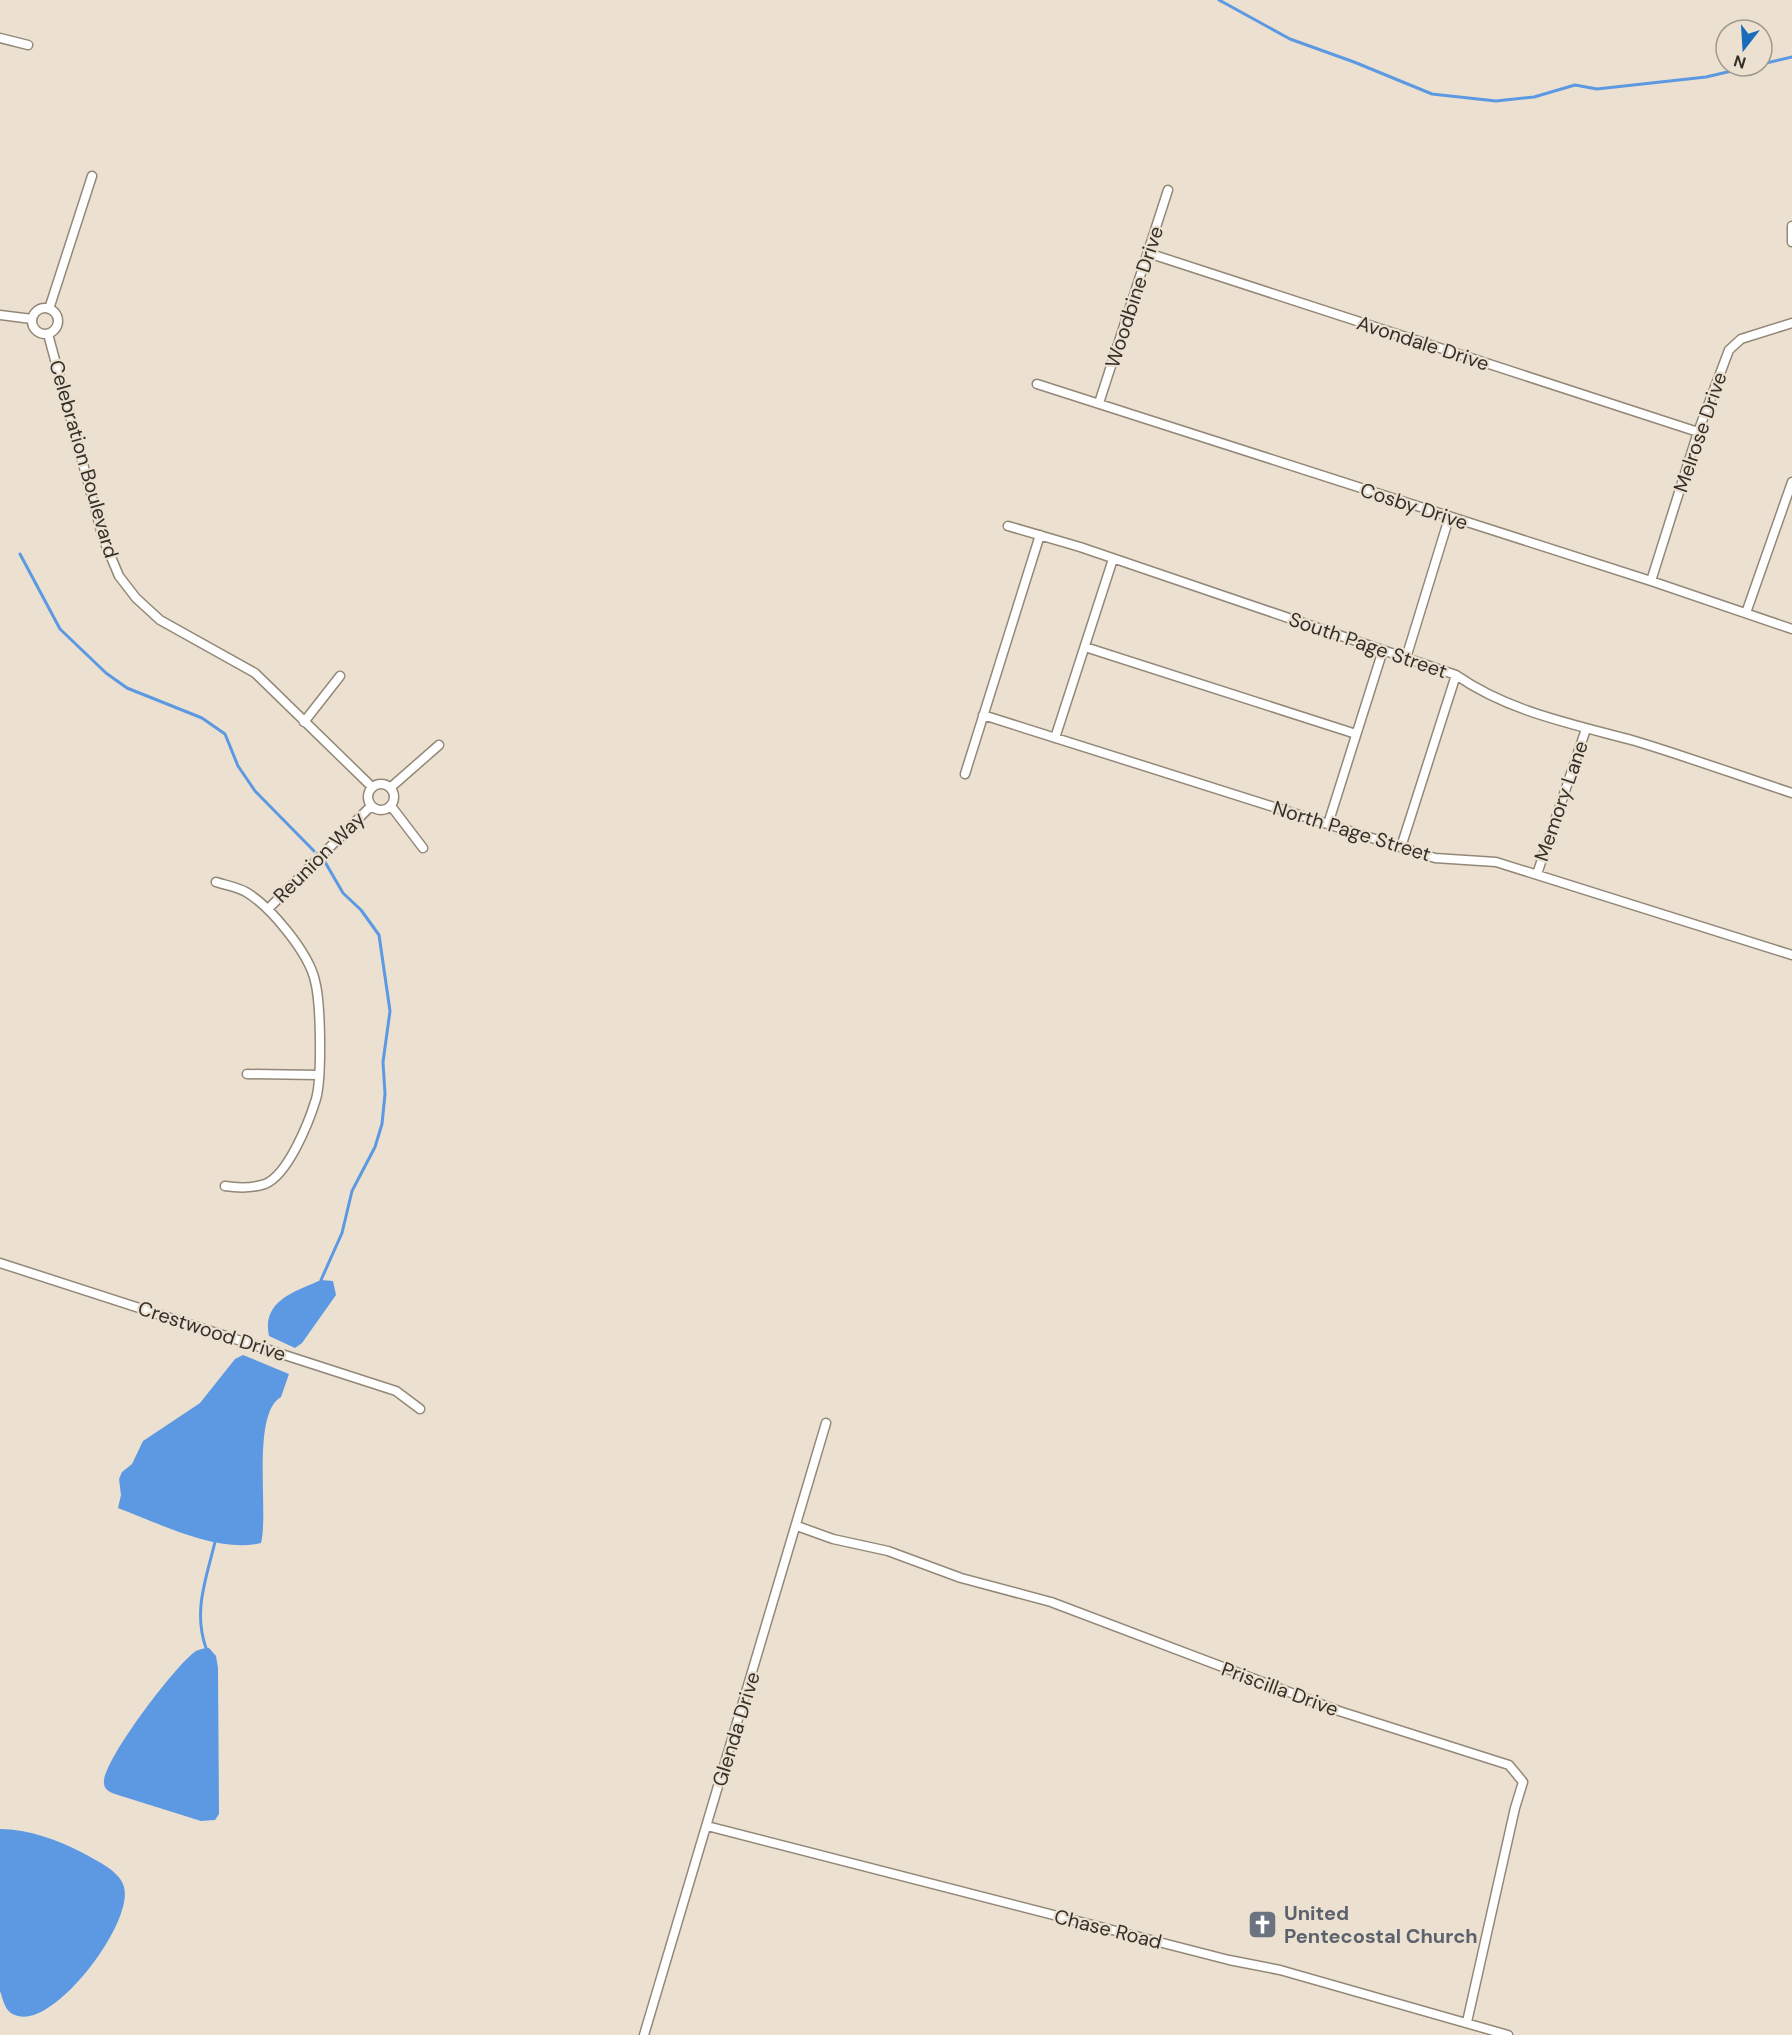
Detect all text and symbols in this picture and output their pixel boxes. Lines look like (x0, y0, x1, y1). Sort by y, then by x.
north arrow (1714, 18, 1774, 78)
text: N (1731, 50, 1748, 74)
street label: Woodbine Drive (1099, 223, 1169, 371)
street label: Avondale Drive (1354, 309, 1492, 377)
street label: Celebration Boulevard (43, 357, 125, 561)
street label: Melrose Drive (1667, 368, 1733, 496)
street label: Cosby Drive (1357, 476, 1471, 536)
street label: South Page Street (1285, 606, 1451, 684)
street label: Memory Lane (1528, 737, 1594, 865)
street label: North Page Street (1270, 795, 1434, 867)
street label: Reunion Way (268, 806, 370, 908)
street label: Crestwood Drive (135, 1295, 289, 1367)
street label: Priscilla Drive (1218, 1656, 1342, 1722)
street label: Glenda Drive (706, 1669, 766, 1789)
place label: United Pentecostal Church (1284, 1900, 1478, 1949)
street label: Chase Road (1051, 1903, 1165, 1955)
church icon: United Pentecostal Church (1247, 1909, 1279, 1941)

